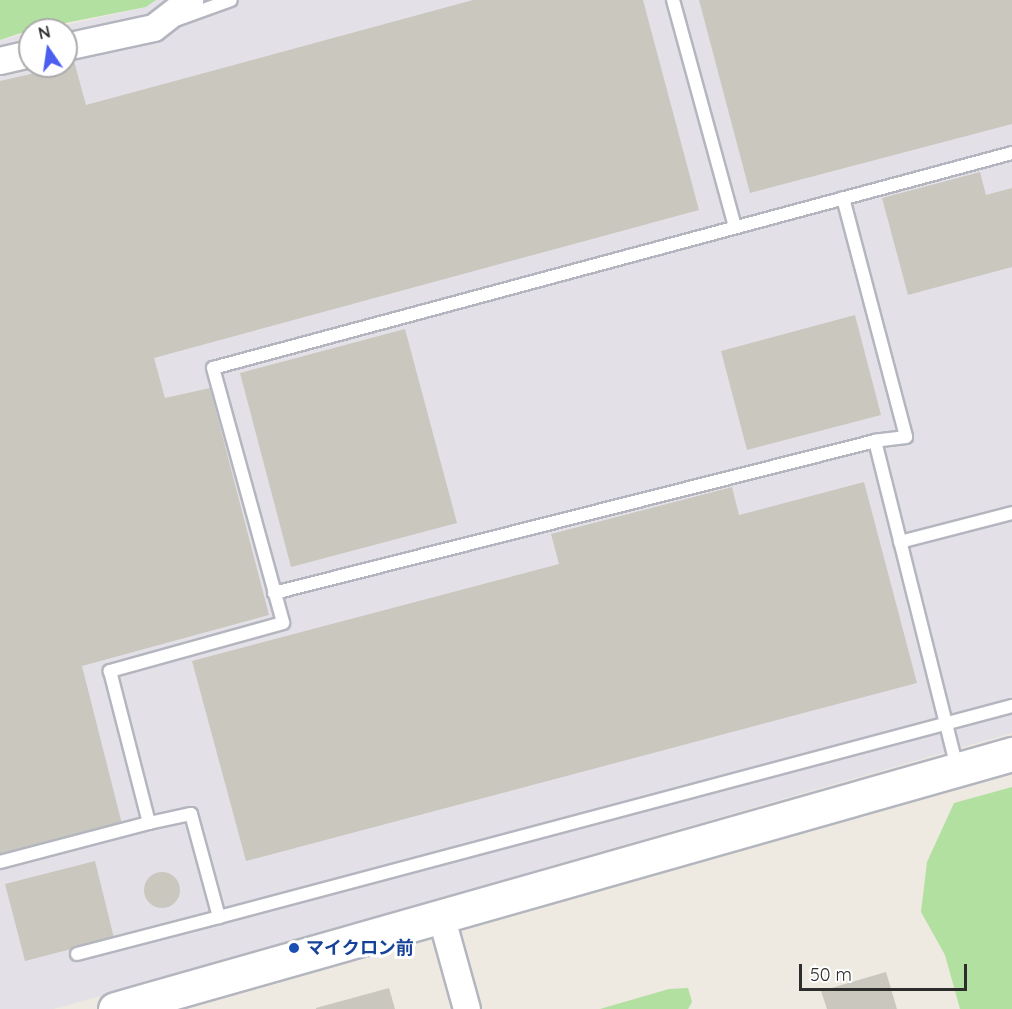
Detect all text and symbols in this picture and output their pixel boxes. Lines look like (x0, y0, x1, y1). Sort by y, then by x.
north arrow (18, 18, 78, 78)
text: N (36, 21, 52, 43)
place label: マイクロン前 (306, 937, 414, 959)
marker: マイクロン前 (287, 941, 301, 955)
scale bar (802, 952, 970, 990)
text: 50 m (810, 963, 852, 986)

